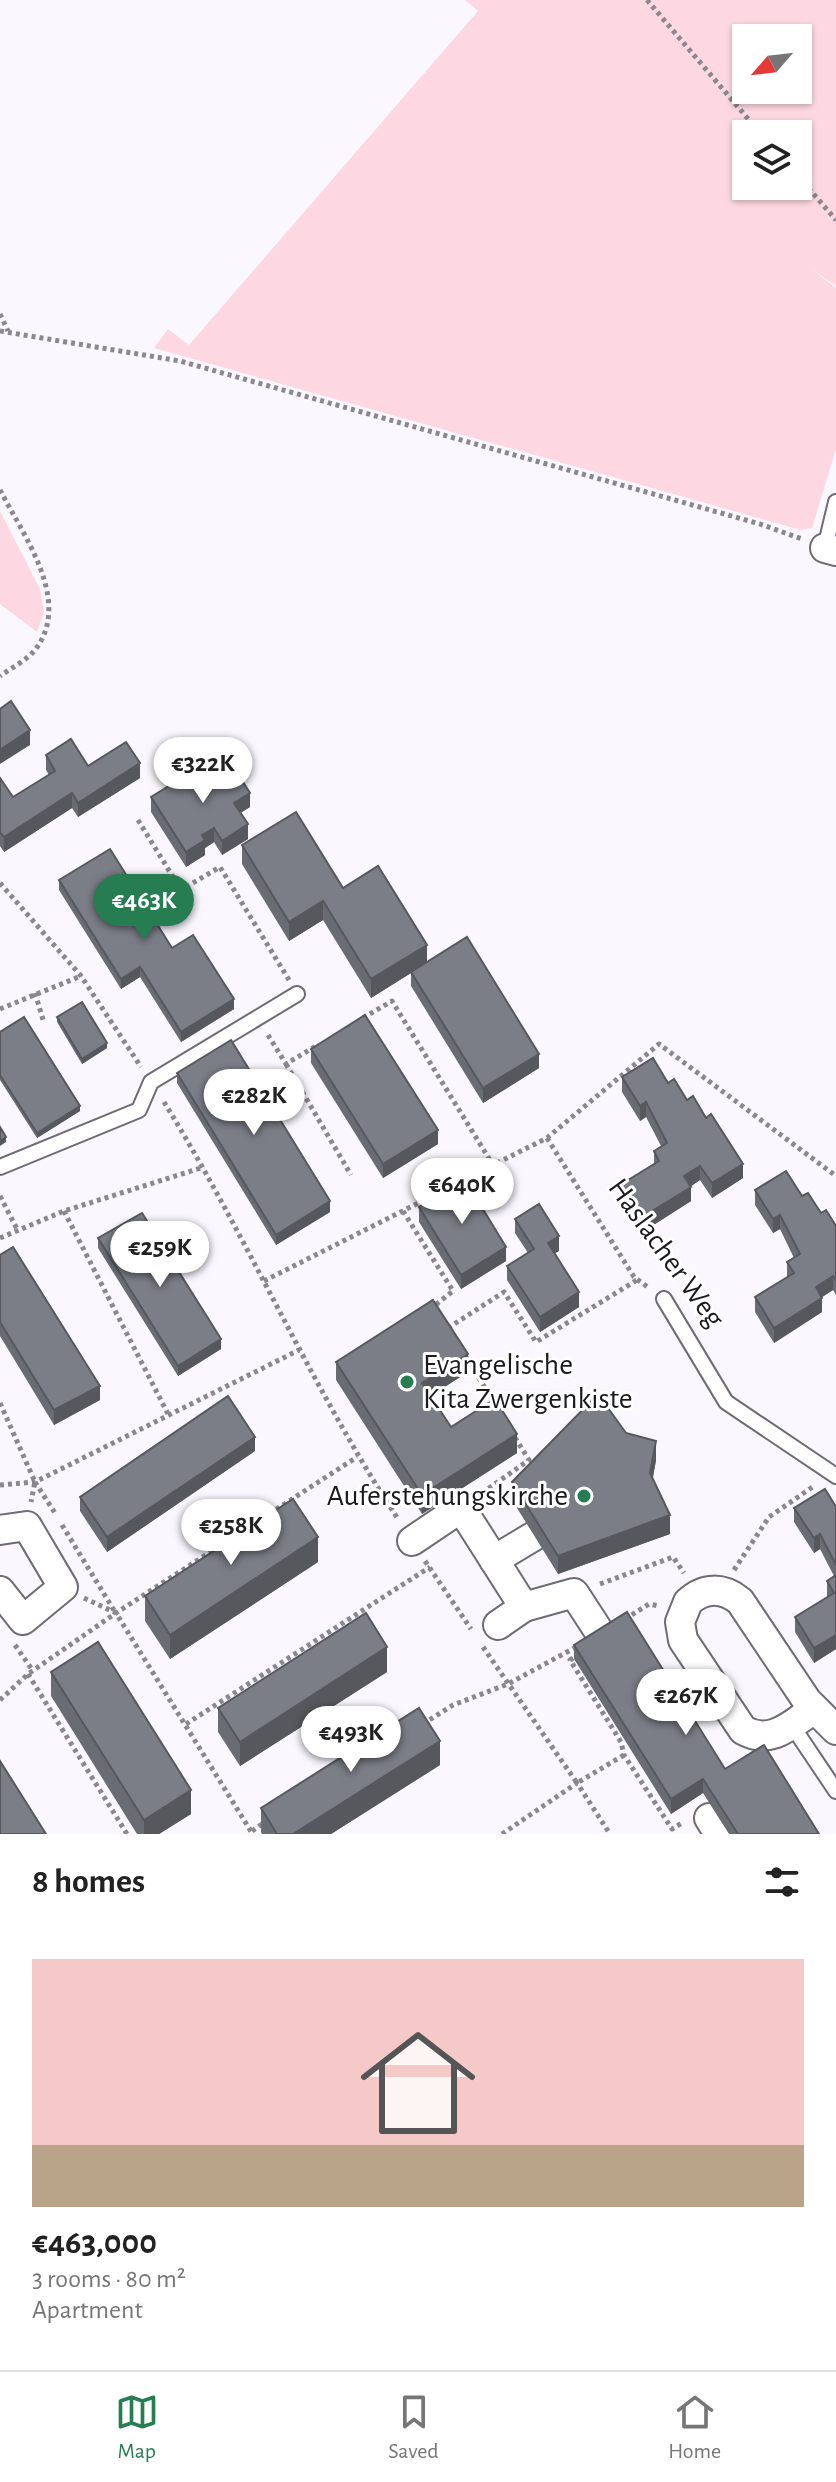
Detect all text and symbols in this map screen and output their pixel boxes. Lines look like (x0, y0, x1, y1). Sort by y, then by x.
north arrow (732, 24, 812, 104)
map controls (732, 24, 812, 200)
button: layers (732, 120, 812, 200)
pin: €322K (147, 737, 259, 805)
text: €322K (171, 750, 235, 776)
pin: €463K (88, 874, 200, 942)
text: €463K (112, 887, 176, 913)
pin: €282K (198, 1069, 310, 1137)
text: €282K (222, 1082, 286, 1108)
pin: €640K (406, 1158, 518, 1226)
text: €640K (429, 1171, 495, 1197)
street label: Haslacher Weg (602, 1173, 730, 1333)
pin: €259K (104, 1221, 216, 1289)
text: €259K (128, 1234, 192, 1260)
place label: Evangelische Kita Zwergenkiste (423, 1350, 633, 1414)
marker: Evangelische Kita Zwergenkiste (398, 1373, 416, 1391)
place label: Auferstehungskirche (327, 1481, 568, 1511)
marker: Auferstehungskirche (575, 1487, 593, 1505)
pin: €258K (175, 1499, 287, 1567)
text: €258K (199, 1512, 263, 1538)
pin: €267K (630, 1669, 742, 1737)
text: €267K (654, 1682, 718, 1708)
pin: €493K (295, 1706, 407, 1774)
text: €493K (319, 1719, 383, 1745)
icon: filters (760, 1860, 804, 1904)
text: 8 homes (32, 1865, 145, 1899)
icon: home (346, 2011, 490, 2155)
text: €463,000 (32, 2226, 157, 2260)
text: 3 rooms · 80 m² (32, 2266, 186, 2292)
text: Apartment (32, 2297, 143, 2323)
tab: Map (115, 2390, 159, 2464)
tab: Saved (388, 2390, 439, 2464)
tab: Home (668, 2390, 721, 2464)

